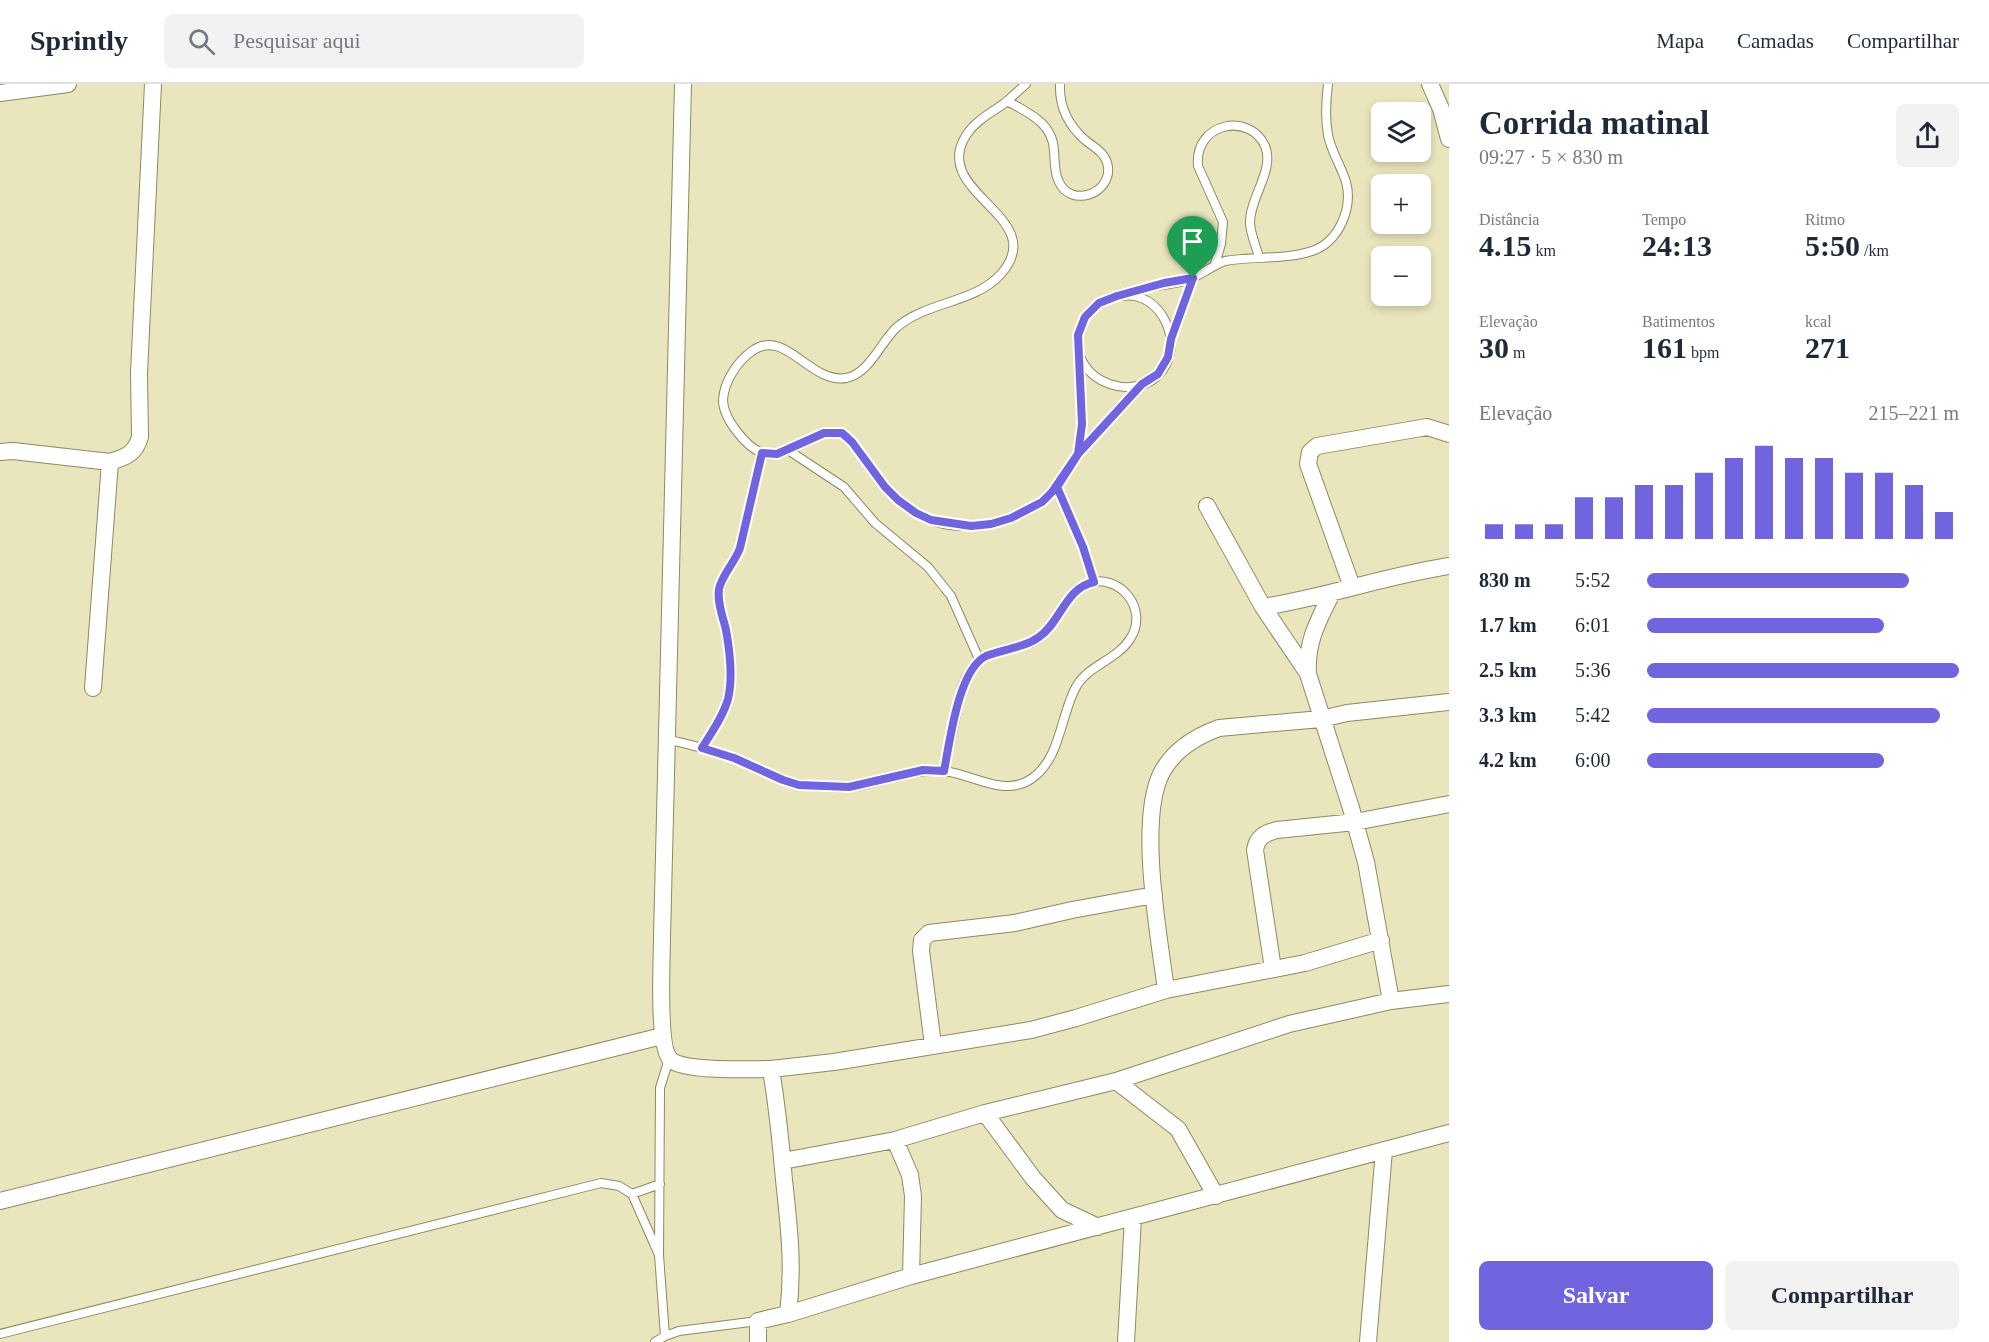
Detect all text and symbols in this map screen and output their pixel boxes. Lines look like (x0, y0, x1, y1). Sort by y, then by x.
search box (164, 14, 584, 68)
text: Sprintly (30, 25, 128, 56)
icon: search (185, 25, 218, 58)
text: Pesquisar aqui (233, 28, 361, 53)
text: Mapa (1656, 29, 1704, 53)
text: Camadas (1737, 29, 1814, 53)
text: Compartilhar (1847, 29, 1959, 53)
map controls (1371, 102, 1431, 306)
button: layers (1371, 102, 1431, 162)
button: share (1896, 104, 1959, 167)
text: Corrida matinal (1479, 105, 1709, 141)
text: 09:27 · 5 × 830 m (1479, 146, 1623, 168)
button: + (1371, 174, 1431, 234)
text: Distância (1479, 211, 1539, 228)
text: Tempo (1642, 211, 1686, 228)
text: Ritmo (1805, 211, 1845, 228)
pin (1167, 216, 1218, 278)
icon: arrive (1176, 225, 1209, 258)
text: 4.15 (1479, 229, 1532, 262)
text: 24:13 (1642, 229, 1712, 262)
text: 5:50 (1805, 229, 1860, 262)
text: km (1532, 242, 1556, 259)
text: /km (1860, 242, 1889, 259)
button: − (1371, 246, 1431, 306)
text: Elevação (1479, 313, 1538, 330)
text: Batimentos (1642, 313, 1715, 330)
text: kcal (1805, 313, 1832, 330)
text: 30 (1479, 331, 1509, 364)
text: 161 (1642, 331, 1687, 364)
text: 271 (1805, 331, 1850, 364)
text: m (1509, 344, 1525, 361)
text: bpm (1687, 344, 1719, 361)
text: Elevação (1479, 402, 1552, 424)
text: 215–221 m (1868, 402, 1959, 424)
text: 830 m (1479, 569, 1531, 591)
text: 5:52 (1575, 569, 1611, 591)
text: 1.7 km (1479, 614, 1537, 636)
text: 6:01 (1575, 614, 1611, 636)
text: 2.5 km (1479, 659, 1537, 681)
text: 5:36 (1575, 659, 1611, 681)
text: 3.3 km (1479, 704, 1537, 726)
text: 5:42 (1575, 704, 1611, 726)
text: 4.2 km (1479, 749, 1537, 771)
text: 6:00 (1575, 749, 1611, 771)
button: Salvar (1479, 1261, 1713, 1330)
button: Compartilhar (1725, 1261, 1959, 1330)

